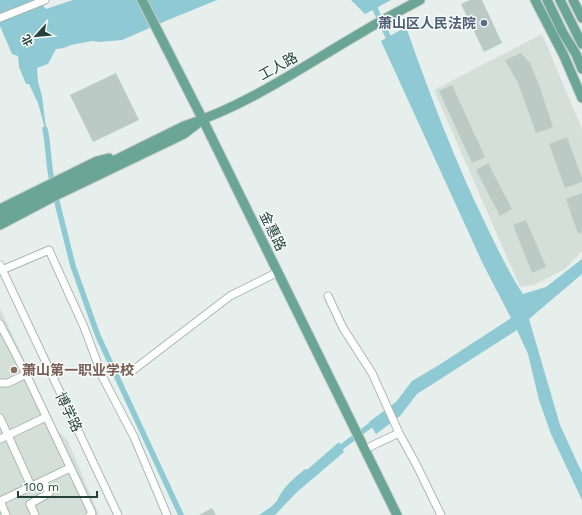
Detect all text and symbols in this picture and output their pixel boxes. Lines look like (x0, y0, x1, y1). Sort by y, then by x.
place label: 萧山区人民法院 (378, 15, 476, 31)
north arrow (16, 16, 56, 56)
marker: 萧山区人民法院 (479, 18, 489, 28)
text: 北 (19, 32, 36, 48)
street label: 工人路 (256, 49, 300, 83)
street label: 金惠路 (257, 209, 289, 253)
place label: 萧山第一职业学校 (22, 362, 134, 378)
marker: 萧山第一职业学校 (9, 365, 19, 375)
street label: 博学路 (53, 390, 85, 434)
scale bar (18, 473, 97, 499)
text: 100 m (24, 480, 59, 494)

